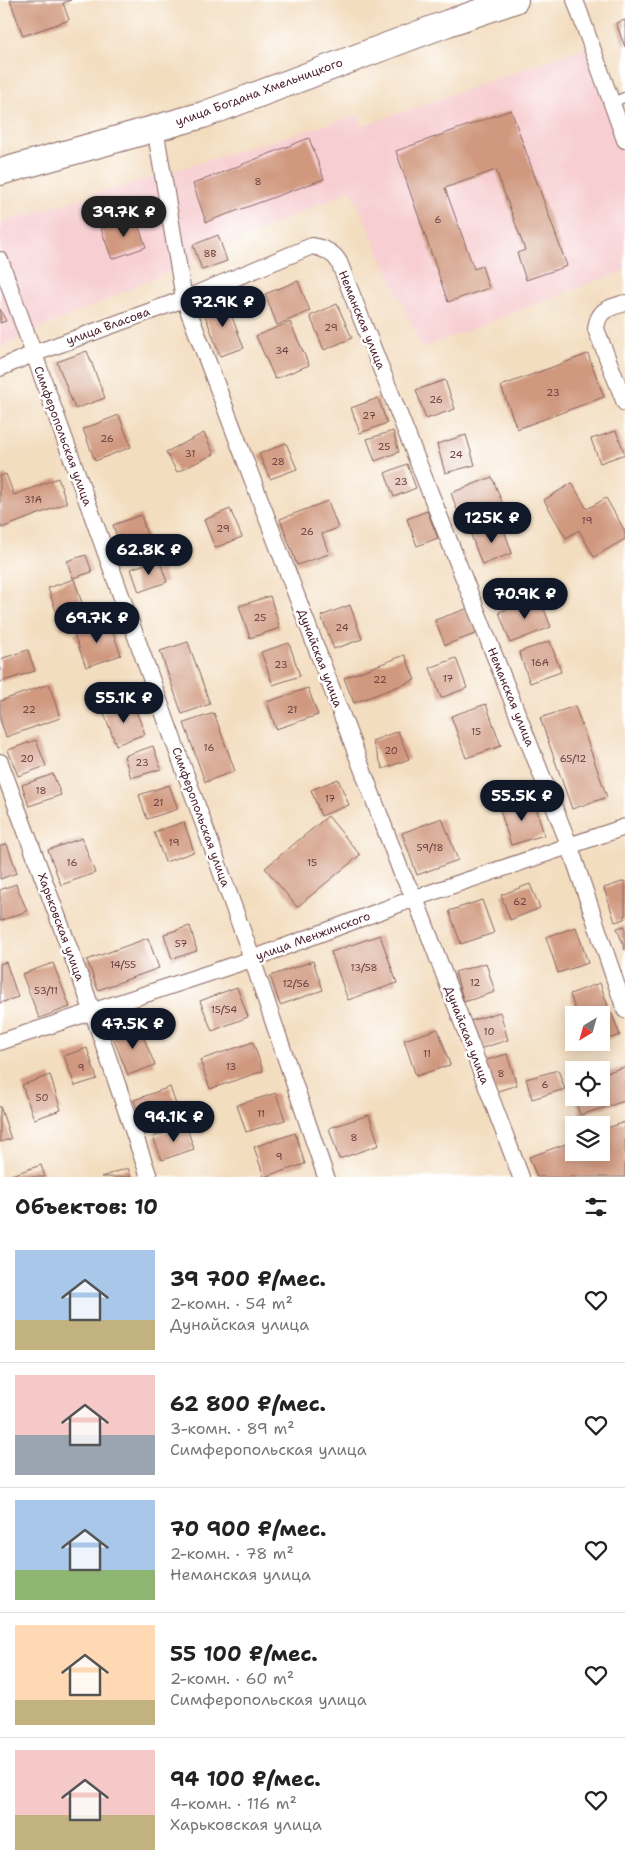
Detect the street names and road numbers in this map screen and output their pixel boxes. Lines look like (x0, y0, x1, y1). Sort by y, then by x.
street label: улица Богдана Хмельницкого (173, 54, 345, 130)
street label: Неманская улица (335, 268, 389, 372)
street label: улица Власова (64, 303, 153, 349)
street label: Симферопольская улица (30, 364, 96, 509)
street label: Дунайская улица (294, 606, 346, 710)
street label: Неманская улица (484, 645, 538, 749)
street label: Симферопольская улица (168, 745, 234, 890)
street label: Харьковская улица (34, 871, 88, 984)
street label: улица Менжинского (254, 908, 372, 964)
street label: Дунайская улица (441, 983, 493, 1087)

